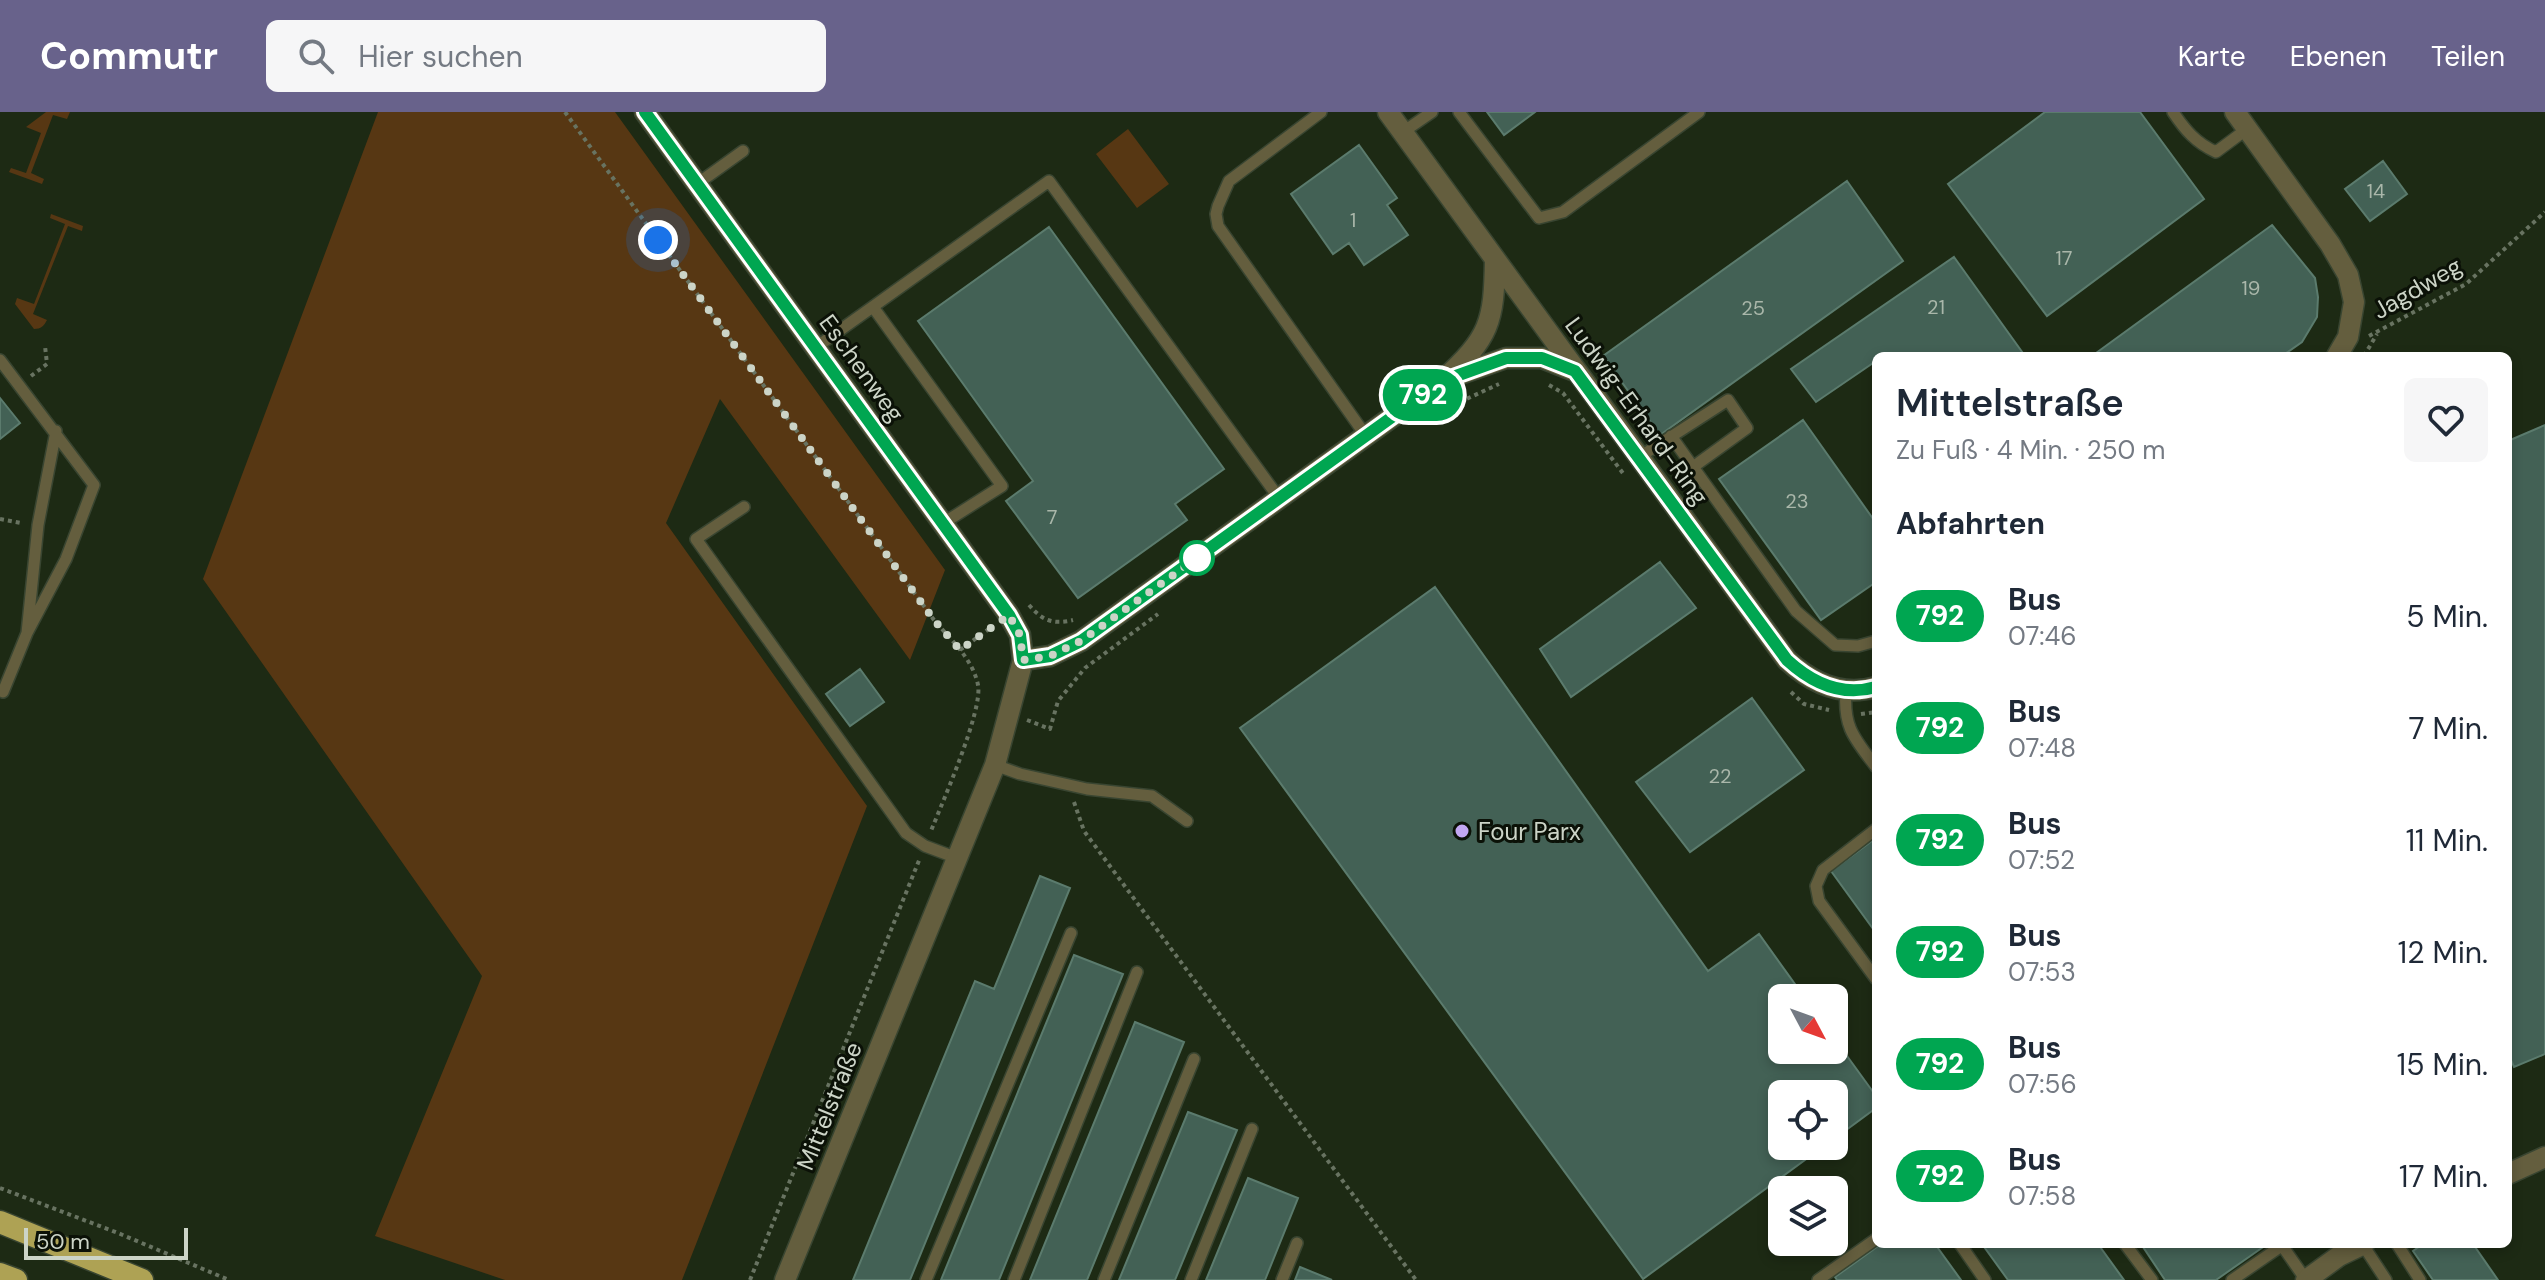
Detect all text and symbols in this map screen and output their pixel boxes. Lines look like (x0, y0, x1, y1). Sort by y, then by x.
search box (266, 20, 826, 92)
text: Commutr (40, 31, 218, 81)
icon: search (294, 34, 338, 78)
text: Hier suchen (358, 37, 523, 76)
text: Karte (2178, 38, 2246, 75)
text: Ebenen (2290, 38, 2387, 75)
text: Teilen (2431, 38, 2505, 75)
house number: 14 (2367, 178, 2385, 204)
house number: 1 (1350, 207, 1356, 233)
your location (638, 220, 678, 260)
house number: 17 (2056, 245, 2072, 271)
street label: Jagdweg (2367, 250, 2467, 326)
house number: 19 (2242, 275, 2260, 301)
house number: 21 (1927, 294, 1945, 320)
house number: 25 (1741, 295, 1765, 321)
street label: Eschenweg (813, 308, 911, 428)
street label: Ludwig-Erhard-Ring (1558, 311, 1716, 511)
line badge: 792 (1377, 369, 1469, 421)
text: 792 (1399, 376, 1447, 413)
text: Mittelstraße (1896, 378, 2124, 428)
button: heart (2404, 378, 2488, 462)
text: Zu Fuß · 4 Min. · 250 m (1896, 433, 2165, 467)
house number: 23 (1785, 488, 1809, 514)
house number: 7 (1047, 504, 1057, 530)
text: Abfahrten (1896, 504, 2045, 543)
unlabelled marker (1180, 541, 1214, 575)
text: Bus (2008, 580, 2062, 619)
text: 792 (1916, 597, 1964, 634)
text: 5 Min. (2406, 597, 2488, 636)
text: 07:46 (2008, 619, 2077, 653)
text: Bus (2008, 692, 2062, 731)
text: 792 (1916, 709, 1964, 746)
text: 7 Min. (2408, 709, 2488, 748)
text: 07:48 (2008, 731, 2076, 765)
house number: 22 (1708, 763, 1732, 789)
text: Bus (2008, 804, 2062, 843)
place label: Four Parx (1478, 816, 1581, 847)
text: 792 (1916, 821, 1964, 858)
text: 11 Min. (2406, 821, 2488, 860)
marker: Four Parx (1453, 822, 1471, 840)
text: 07:52 (2008, 843, 2075, 877)
text: Bus (2008, 916, 2062, 955)
text: 792 (1916, 933, 1964, 970)
text: 12 Min. (2398, 933, 2488, 972)
text: 07:53 (2008, 955, 2076, 989)
north arrow (1768, 984, 1848, 1064)
map controls (1768, 984, 1848, 1256)
text: Bus (2008, 1028, 2062, 1067)
street label: Mittelstraße (789, 1037, 869, 1175)
text: 792 (1916, 1045, 1964, 1082)
text: 15 Min. (2397, 1045, 2488, 1084)
text: 07:56 (2008, 1067, 2077, 1101)
button: locate (1768, 1080, 1848, 1160)
text: Bus (2008, 1140, 2062, 1179)
text: 792 (1916, 1157, 1964, 1194)
text: 17 Min. (2399, 1157, 2488, 1196)
button: layers (1768, 1176, 1848, 1256)
text: 07:58 (2008, 1179, 2076, 1213)
scale bar (24, 1224, 188, 1260)
text: 50 m (36, 1227, 90, 1256)

